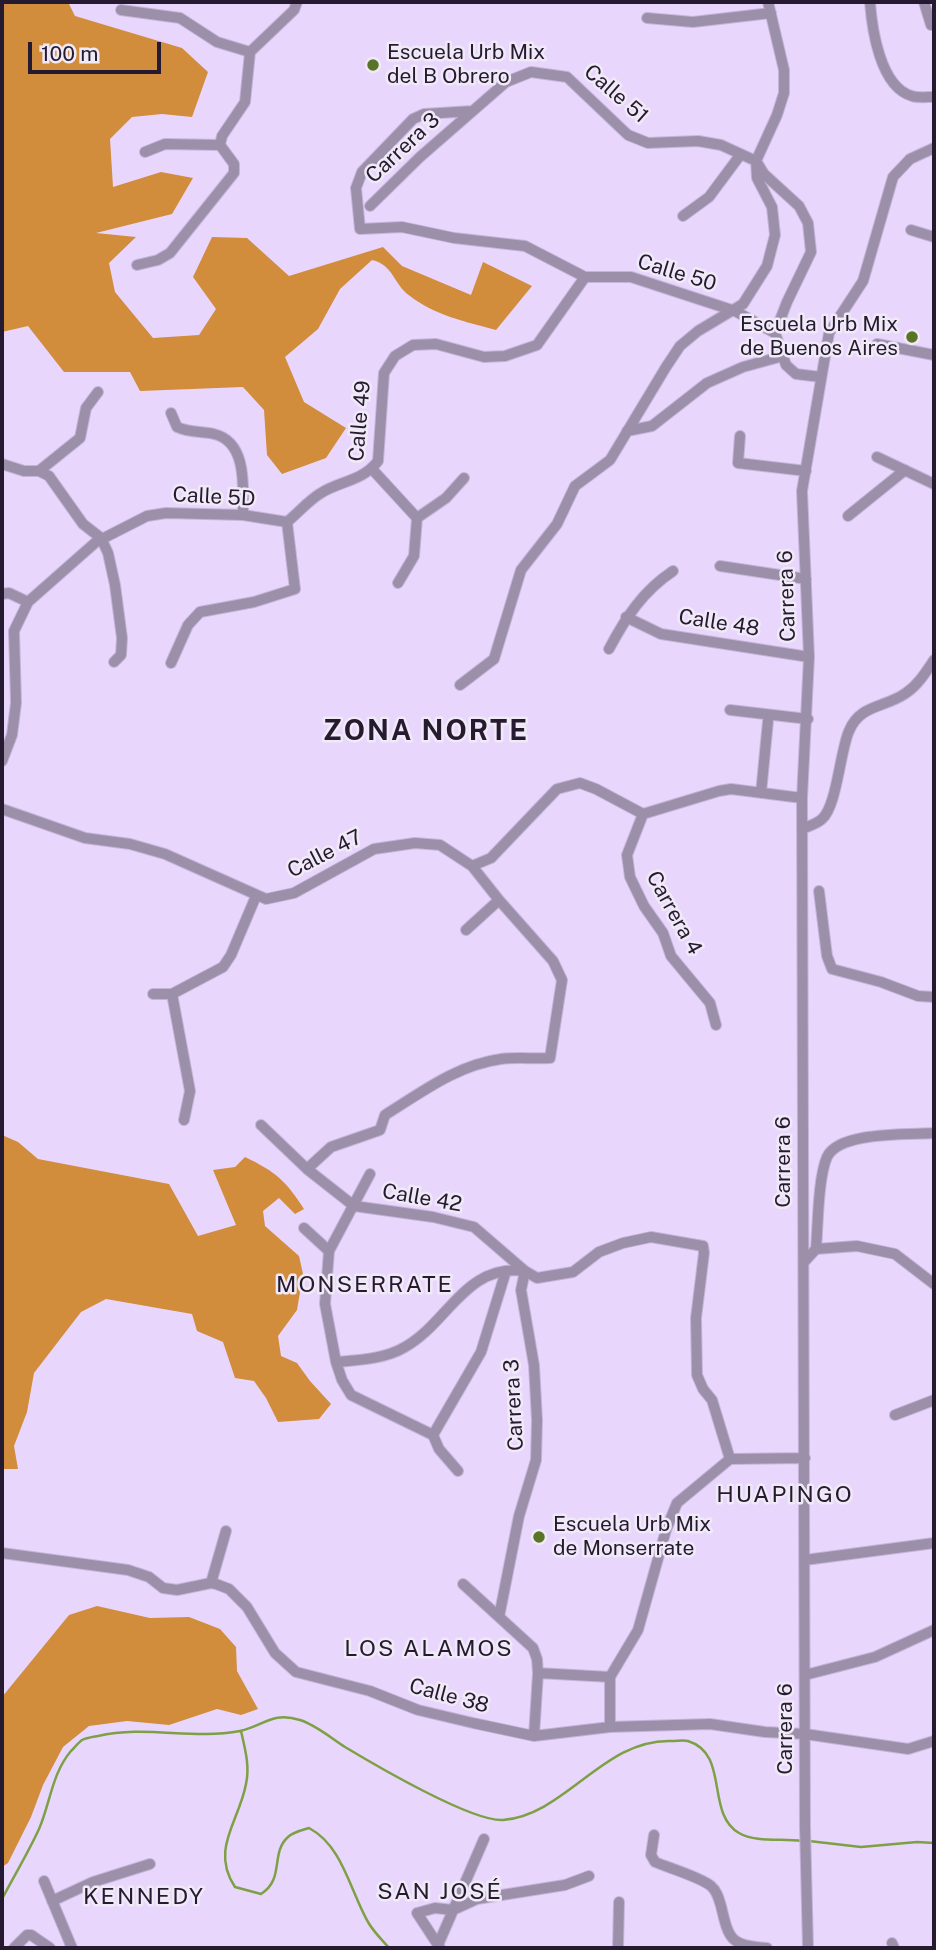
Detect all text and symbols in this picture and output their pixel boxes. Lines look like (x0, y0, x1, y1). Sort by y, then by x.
scale bar (32, 28, 164, 72)
place label: Escuela Urb Mix del B Obrero (387, 40, 545, 90)
text: 100 m (41, 41, 98, 66)
marker: Escuela Urb Mix del B Obrero (365, 57, 381, 73)
street label: Calle 51 (579, 59, 653, 129)
street label: Carrera 3 (361, 107, 445, 189)
street label: Calle 50 (635, 249, 719, 297)
place label: Escuela Urb Mix de Buenos Aires (740, 312, 898, 362)
marker: Escuela Urb Mix de Buenos Aires (904, 329, 920, 345)
street label: Calle 49 (344, 379, 376, 463)
street label: Calle 5D (172, 482, 256, 512)
street label: Carrera 6 (773, 550, 801, 642)
street label: Calle 48 (677, 604, 761, 642)
district label: ZONA NORTE (324, 714, 528, 748)
street label: Calle 47 (283, 824, 367, 884)
street label: Carrera 4 (641, 867, 707, 959)
street label: Carrera 6 (771, 1116, 797, 1208)
street label: Calle 42 (380, 1179, 464, 1217)
district label: MONSERRATE (277, 1271, 453, 1299)
street label: Carrera 3 (499, 1358, 529, 1452)
district label: HUAPINGO (717, 1481, 853, 1509)
place label: Escuela Urb Mix de Monserrate (553, 1512, 711, 1562)
marker: Escuela Urb Mix de Monserrate (531, 1529, 547, 1545)
district label: LOS ALAMOS (345, 1635, 513, 1663)
street label: Calle 38 (406, 1673, 492, 1719)
street label: Carrera 6 (773, 1683, 799, 1775)
district label: SAN JOSÉ (378, 1878, 502, 1906)
district label: KENNEDY (84, 1883, 204, 1911)

